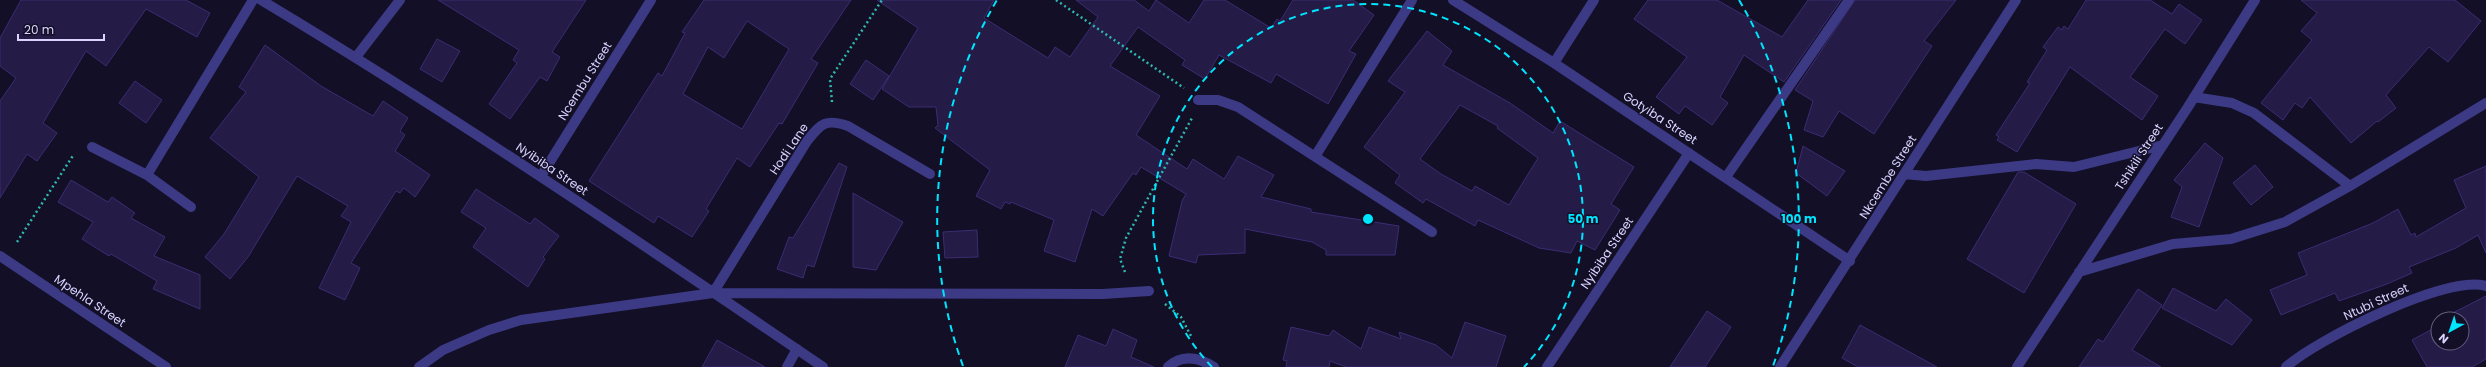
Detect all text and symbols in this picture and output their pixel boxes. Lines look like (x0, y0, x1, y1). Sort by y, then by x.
scale bar (18, 16, 104, 42)
text: 20 m (24, 21, 54, 38)
street label: Ncembu Street (554, 38, 616, 123)
street label: Gotyiba Street (1620, 87, 1701, 148)
street label: Hodi Lane (765, 120, 812, 178)
street label: Tshikili Street (2111, 120, 2167, 194)
street label: Nkcembe Street (1855, 132, 1920, 222)
street label: Nyibiba Street (513, 138, 592, 199)
text: 50 m (1568, 210, 1599, 227)
text: 100 m (1781, 210, 1817, 227)
centre of rings (1361, 212, 1375, 226)
street label: Nyibiba Street (1576, 213, 1637, 292)
street label: Mpehla Street (51, 270, 129, 331)
street label: Ntubi Street (2341, 279, 2411, 324)
north arrow (2430, 311, 2470, 351)
text: N (2435, 330, 2452, 347)

